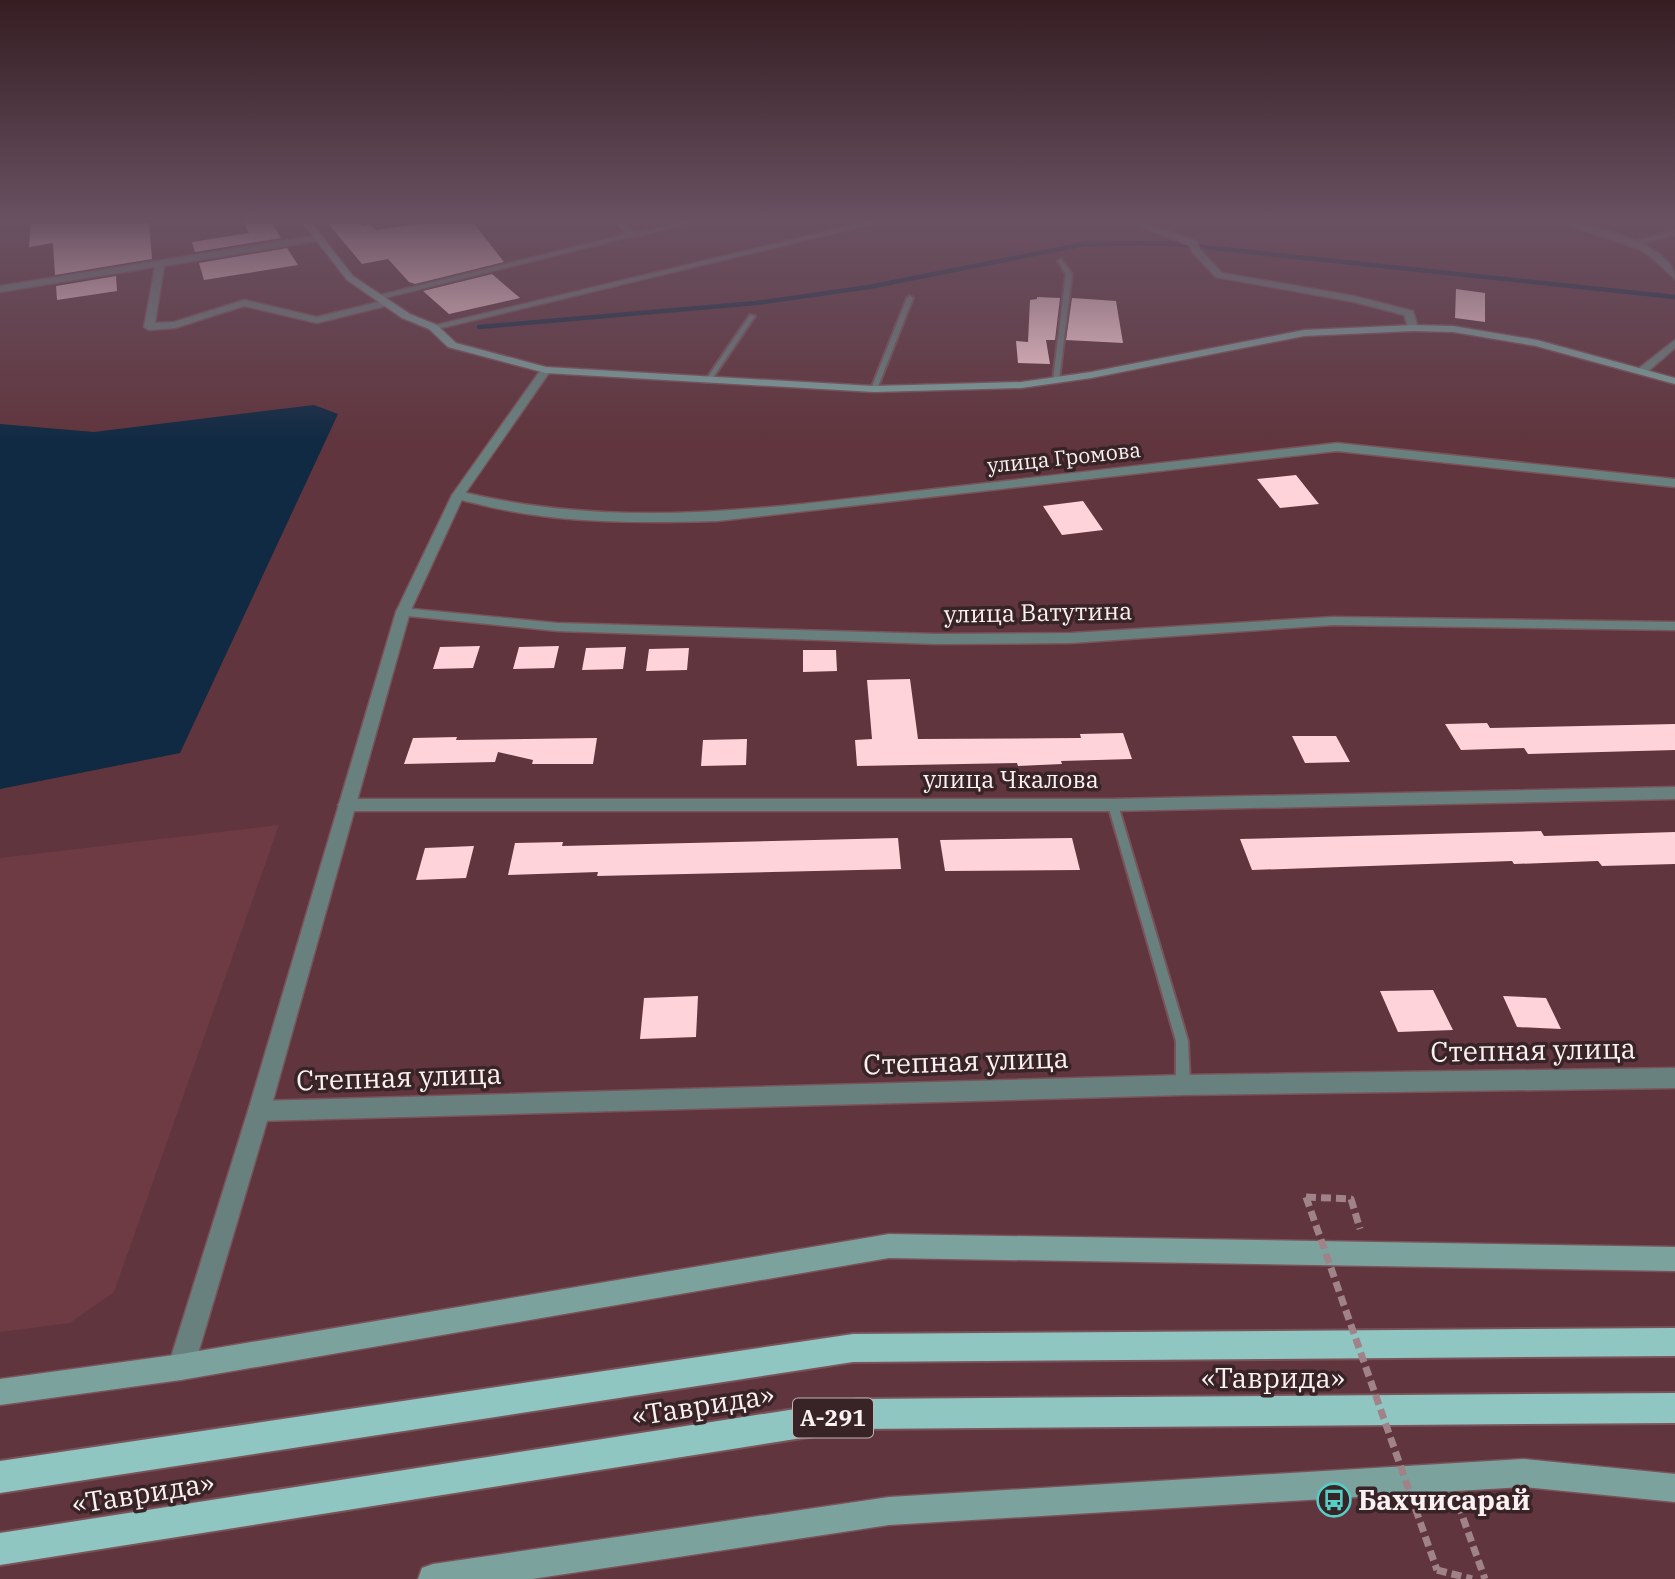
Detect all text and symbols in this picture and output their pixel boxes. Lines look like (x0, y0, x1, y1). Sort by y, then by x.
street label: улица Громова (986, 435, 1142, 479)
street label: улица Ватутина (943, 594, 1133, 630)
street label: улица Чкалова (923, 763, 1099, 795)
street label: Степная улица (1430, 1029, 1636, 1070)
street label: Степная улица (863, 1038, 1069, 1083)
street label: Степная улица (296, 1054, 502, 1099)
street label: «Таврида» (1201, 1359, 1345, 1396)
street label: «Таврида» (629, 1375, 777, 1434)
road number: А-291 (793, 1399, 873, 1438)
street label: «Таврида» (69, 1463, 217, 1522)
bus stop icon: Бахчисарай (1315, 1481, 1353, 1519)
place label: Бахчисарай (1358, 1481, 1530, 1518)

